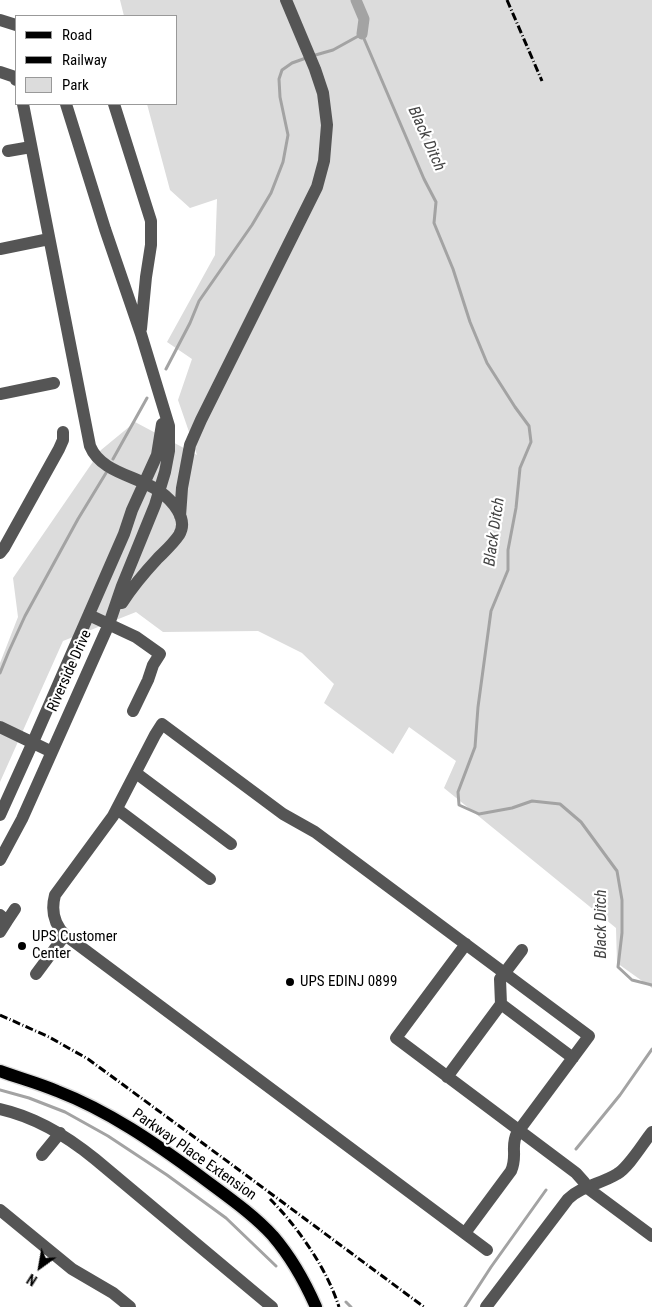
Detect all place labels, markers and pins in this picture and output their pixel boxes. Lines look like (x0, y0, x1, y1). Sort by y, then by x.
place label: UPS Customer Center (32, 928, 117, 963)
marker: UPS Customer Center (16, 940, 28, 952)
place label: UPS EDINJ 0899 (300, 973, 397, 991)
marker: UPS EDINJ 0899 (284, 976, 296, 988)

